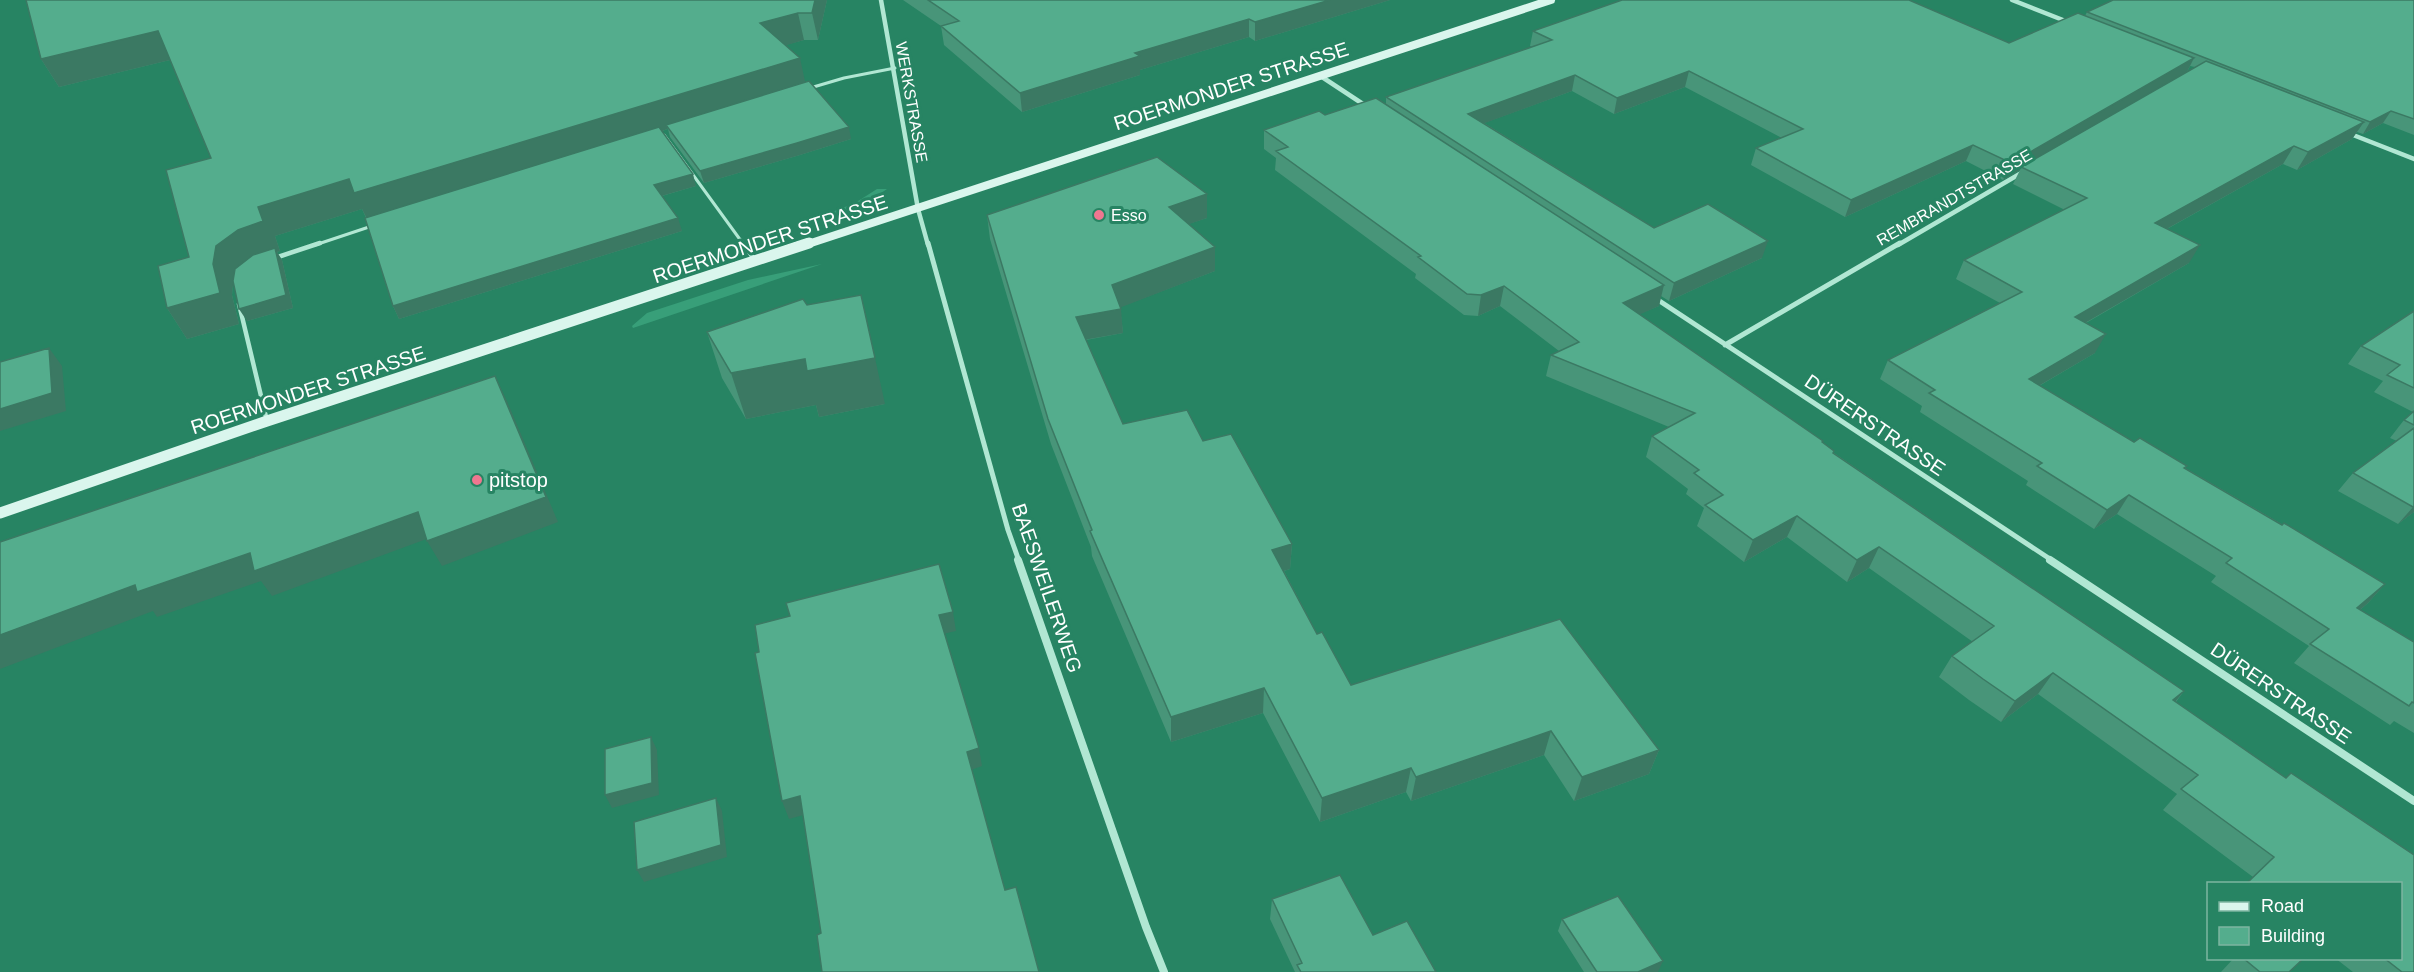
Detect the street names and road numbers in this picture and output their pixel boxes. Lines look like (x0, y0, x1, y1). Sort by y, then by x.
street label: ROERMONDER STRASSE (1111, 38, 1351, 134)
street label: WERKSTRASSE (892, 40, 931, 164)
street label: REMBRANDTSTRASSE (1874, 146, 2035, 249)
street label: ROERMONDER STRASSE (650, 191, 890, 287)
street label: ROERMONDER STRASSE (188, 342, 428, 438)
street label: DÜRERSTRASSE (1801, 370, 1949, 480)
street label: BAESWEILERWEG (1008, 501, 1086, 675)
street label: DÜRERSTRASSE (2207, 638, 2355, 748)

